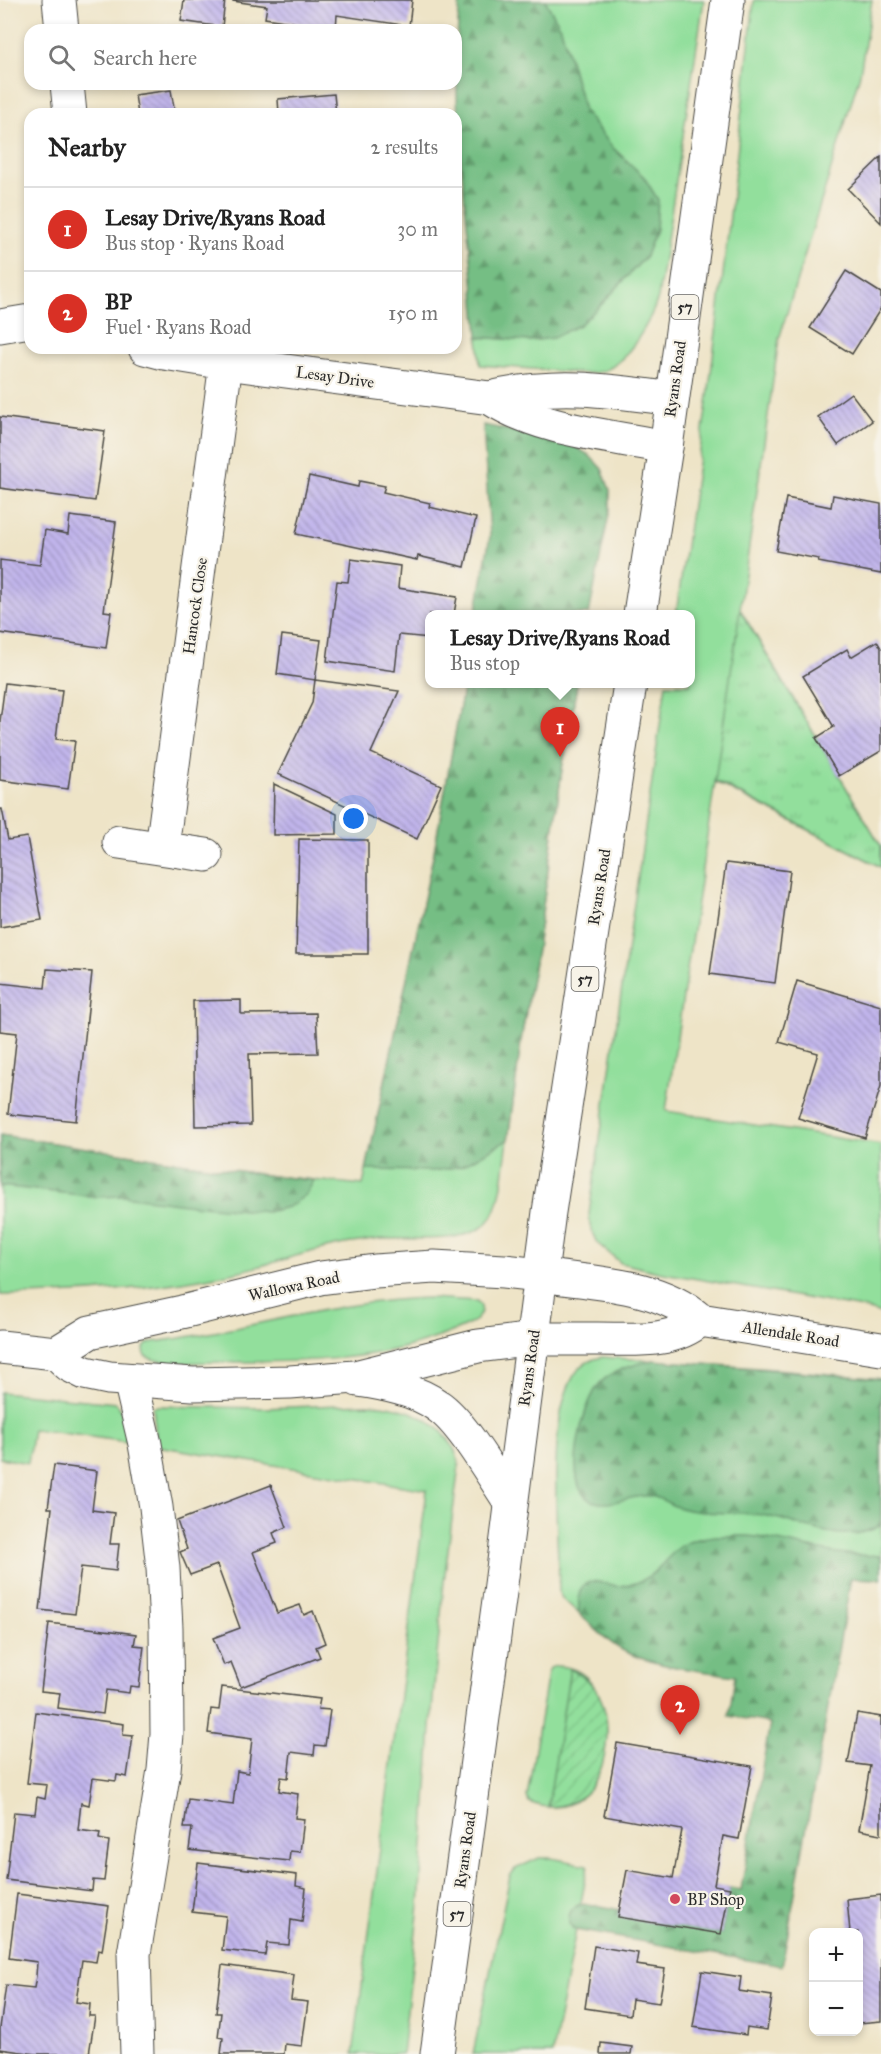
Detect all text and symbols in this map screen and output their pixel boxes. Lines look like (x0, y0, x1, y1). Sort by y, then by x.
search box (24, 24, 462, 90)
icon: search (45, 41, 78, 74)
text: Search here (93, 44, 197, 71)
text: Nearby (48, 131, 126, 163)
text: 2 results (370, 135, 438, 159)
text: Lesay Drive/Ryans Road (105, 204, 325, 231)
text: 1 (64, 217, 71, 241)
text: 30 m (397, 217, 438, 241)
text: Bus stop · Ryans Road (105, 231, 284, 255)
text: BP (105, 288, 132, 315)
road number: 57 (672, 295, 698, 319)
text: 2 (63, 301, 72, 325)
text: 150 m (388, 301, 438, 325)
text: Fuel · Ryans Road (105, 315, 252, 339)
street label: Ryans Road (660, 339, 690, 419)
street label: Lesay Drive (295, 362, 376, 392)
street label: Hancock Close (179, 556, 211, 656)
popup (425, 610, 695, 688)
text: Lesay Drive/Ryans Road (450, 624, 670, 651)
text: Bus stop (450, 651, 520, 675)
pin: 1 (540, 708, 580, 757)
your location (339, 804, 368, 833)
street label: Ryans Road (584, 847, 614, 927)
road number: 57 (572, 967, 598, 991)
street label: Wallowa Road (247, 1267, 341, 1305)
street label: Allendale Road (740, 1317, 841, 1351)
street label: Ryans Road (514, 1328, 544, 1408)
pin: 2 (660, 1686, 700, 1735)
street label: Ryans Road (450, 1810, 480, 1890)
place label: BP Shop (687, 1890, 744, 1909)
marker: BP Shop (668, 1892, 682, 1906)
road number: 57 (444, 1902, 470, 1926)
map controls (809, 1928, 863, 2036)
button: + (809, 1928, 863, 1982)
button: − (809, 1982, 863, 2036)

